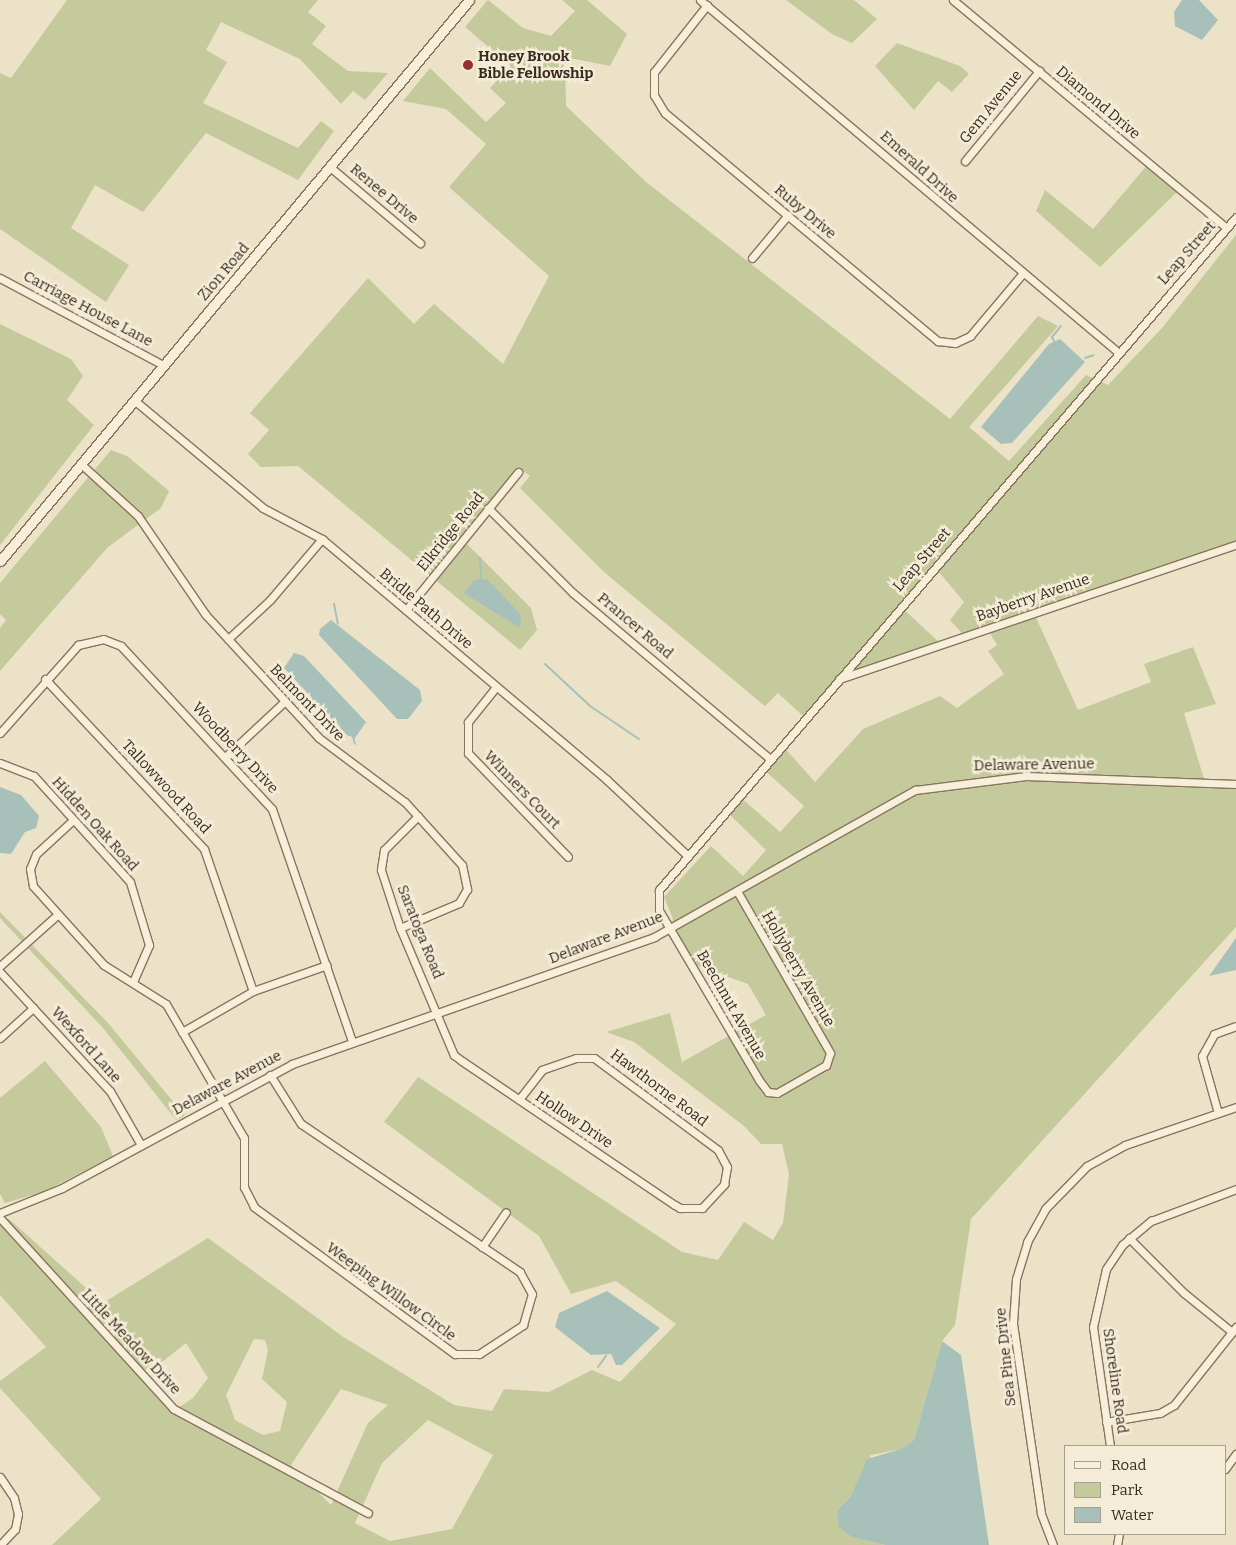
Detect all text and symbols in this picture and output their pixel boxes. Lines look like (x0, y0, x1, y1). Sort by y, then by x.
place label: Honey Brook Bible Fellowship (478, 47, 593, 82)
marker: Honey Brook Bible Fellowship (462, 59, 474, 71)
street label: Diamond Drive (1052, 63, 1144, 143)
street label: Gem Avenue (956, 67, 1026, 147)
street label: Emerald Drive (876, 127, 962, 207)
street label: Renee Drive (346, 160, 422, 228)
street label: Ruby Drive (770, 181, 840, 243)
street label: Leap Street (1154, 217, 1220, 289)
street label: Zion Road (195, 239, 253, 305)
street label: Carriage House Lane (20, 267, 156, 351)
street label: Elkridge Road (414, 489, 488, 575)
street label: Leap Street (889, 524, 955, 596)
street label: Bridle Path Drive (376, 565, 476, 653)
street label: Bayberry Avenue (974, 570, 1092, 626)
street label: Prancer Road (594, 589, 676, 663)
street label: Belmont Drive (266, 661, 348, 745)
street label: Woodberry Drive (188, 699, 282, 797)
street label: Tallowwood Road (118, 736, 214, 838)
street label: Winners Court (480, 747, 564, 833)
street label: Delaware Avenue (973, 755, 1095, 775)
street label: Hidden Oak Road (48, 773, 142, 875)
street label: Saratoga Road (393, 882, 447, 982)
street label: Delaware Avenue (546, 908, 666, 968)
street label: Hollyberry Avenue (758, 908, 838, 1030)
street label: Beechnut Avenue (693, 947, 769, 1063)
street label: Wexford Lane (47, 1003, 125, 1087)
street label: Hawthorne Road (607, 1046, 711, 1130)
street label: Delaware Avenue (169, 1047, 285, 1119)
street label: Hollow Drive (532, 1088, 616, 1152)
street label: Weeping Willow Circle (323, 1239, 459, 1345)
street label: Little Meadow Drive (78, 1286, 184, 1398)
street label: Sea Pine Drive (992, 1307, 1020, 1407)
street label: Shoreline Road (1099, 1327, 1131, 1435)
legend (1064, 1445, 1226, 1535)
text: Road (1111, 1456, 1146, 1474)
text: Park (1111, 1481, 1143, 1499)
text: Water (1111, 1506, 1153, 1524)

